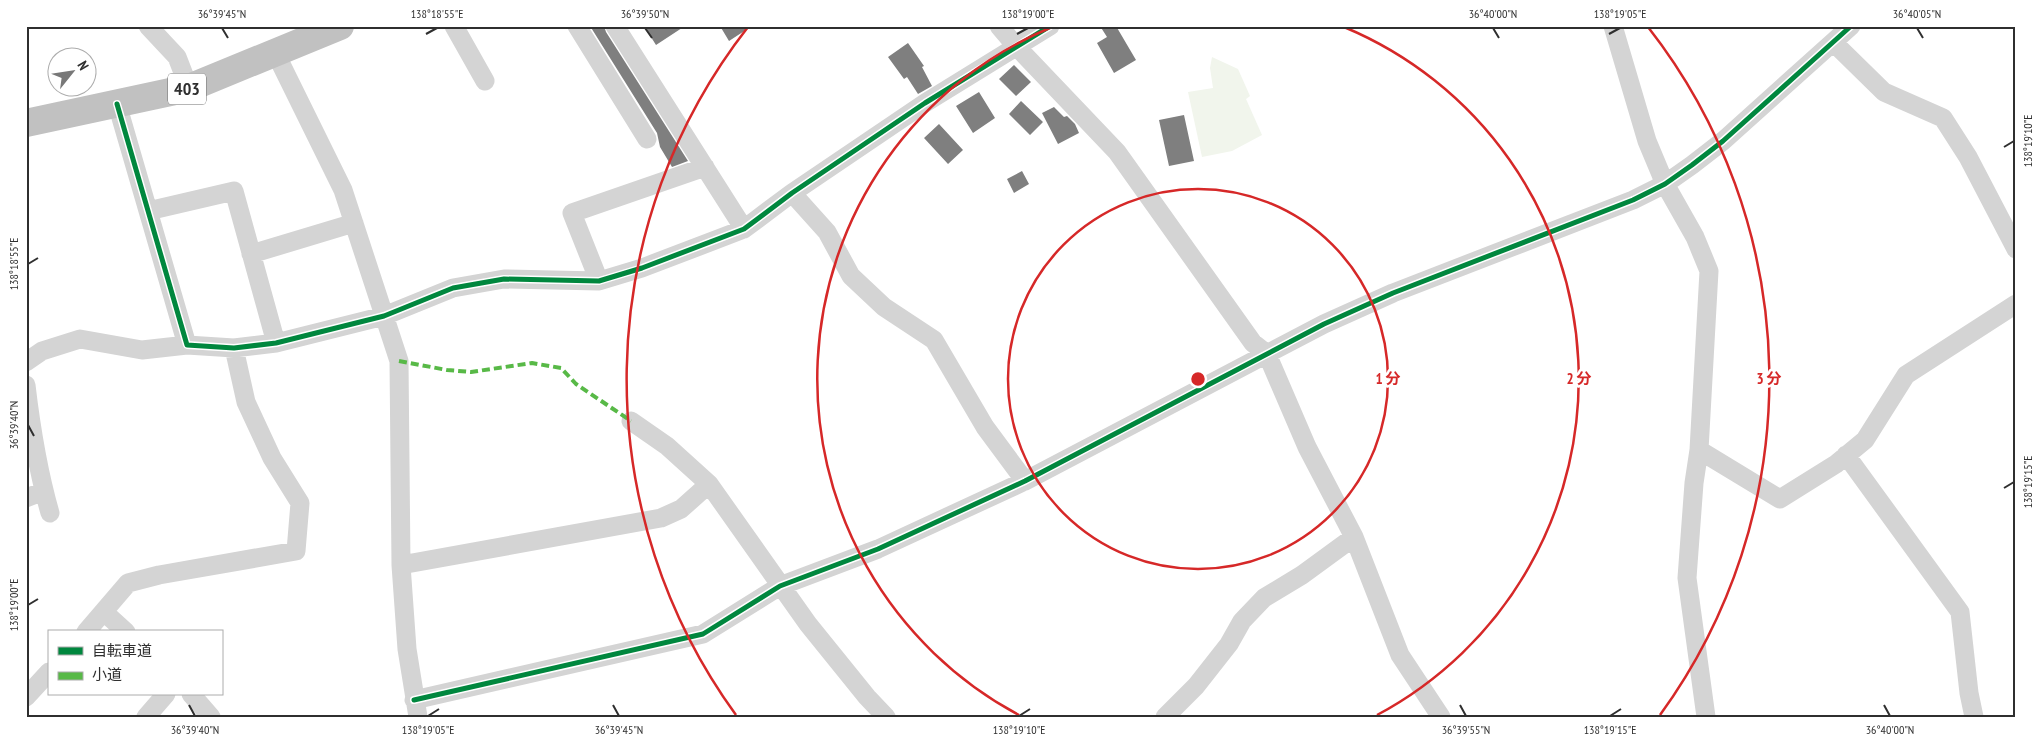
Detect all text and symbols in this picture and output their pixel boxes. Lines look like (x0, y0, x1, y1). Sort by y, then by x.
text: 36°39'45"N (198, 6, 246, 21)
text: 138°18'55"E (411, 6, 463, 21)
text: 36°39'50"N (621, 6, 669, 21)
text: 138°19'00"E (1002, 6, 1054, 21)
text: 36°40'00"N (1469, 6, 1517, 21)
text: 138°19'05"E (1594, 6, 1646, 21)
text: 36°40'05"N (1893, 6, 1941, 21)
north arrow (48, 48, 98, 98)
text: N (74, 58, 93, 73)
road number: 403 (168, 74, 206, 105)
text: 138°19'10"E (2020, 115, 2035, 167)
text: 138°18'55"E (6, 238, 21, 290)
text: 1 分 (1375, 369, 1401, 388)
text: 2 分 (1566, 369, 1592, 388)
text: 3 分 (1756, 369, 1782, 388)
centre of rings (1189, 370, 1207, 388)
text: 36°39'40"N (6, 401, 21, 449)
text: 138°19'15"E (2020, 456, 2035, 508)
text: 138°19'00"E (6, 579, 21, 631)
legend (48, 630, 222, 696)
text: 自転車道 (92, 641, 152, 660)
text: 小道 (92, 665, 122, 684)
text: 36°39'40"N (171, 722, 219, 737)
text: 138°19'05"E (402, 722, 454, 737)
text: 36°39'45"N (595, 722, 643, 737)
text: 138°19'10"E (993, 722, 1045, 737)
text: 36°39'55"N (1442, 722, 1490, 737)
text: 138°19'15"E (1584, 722, 1636, 737)
text: 36°40'00"N (1866, 722, 1914, 737)

